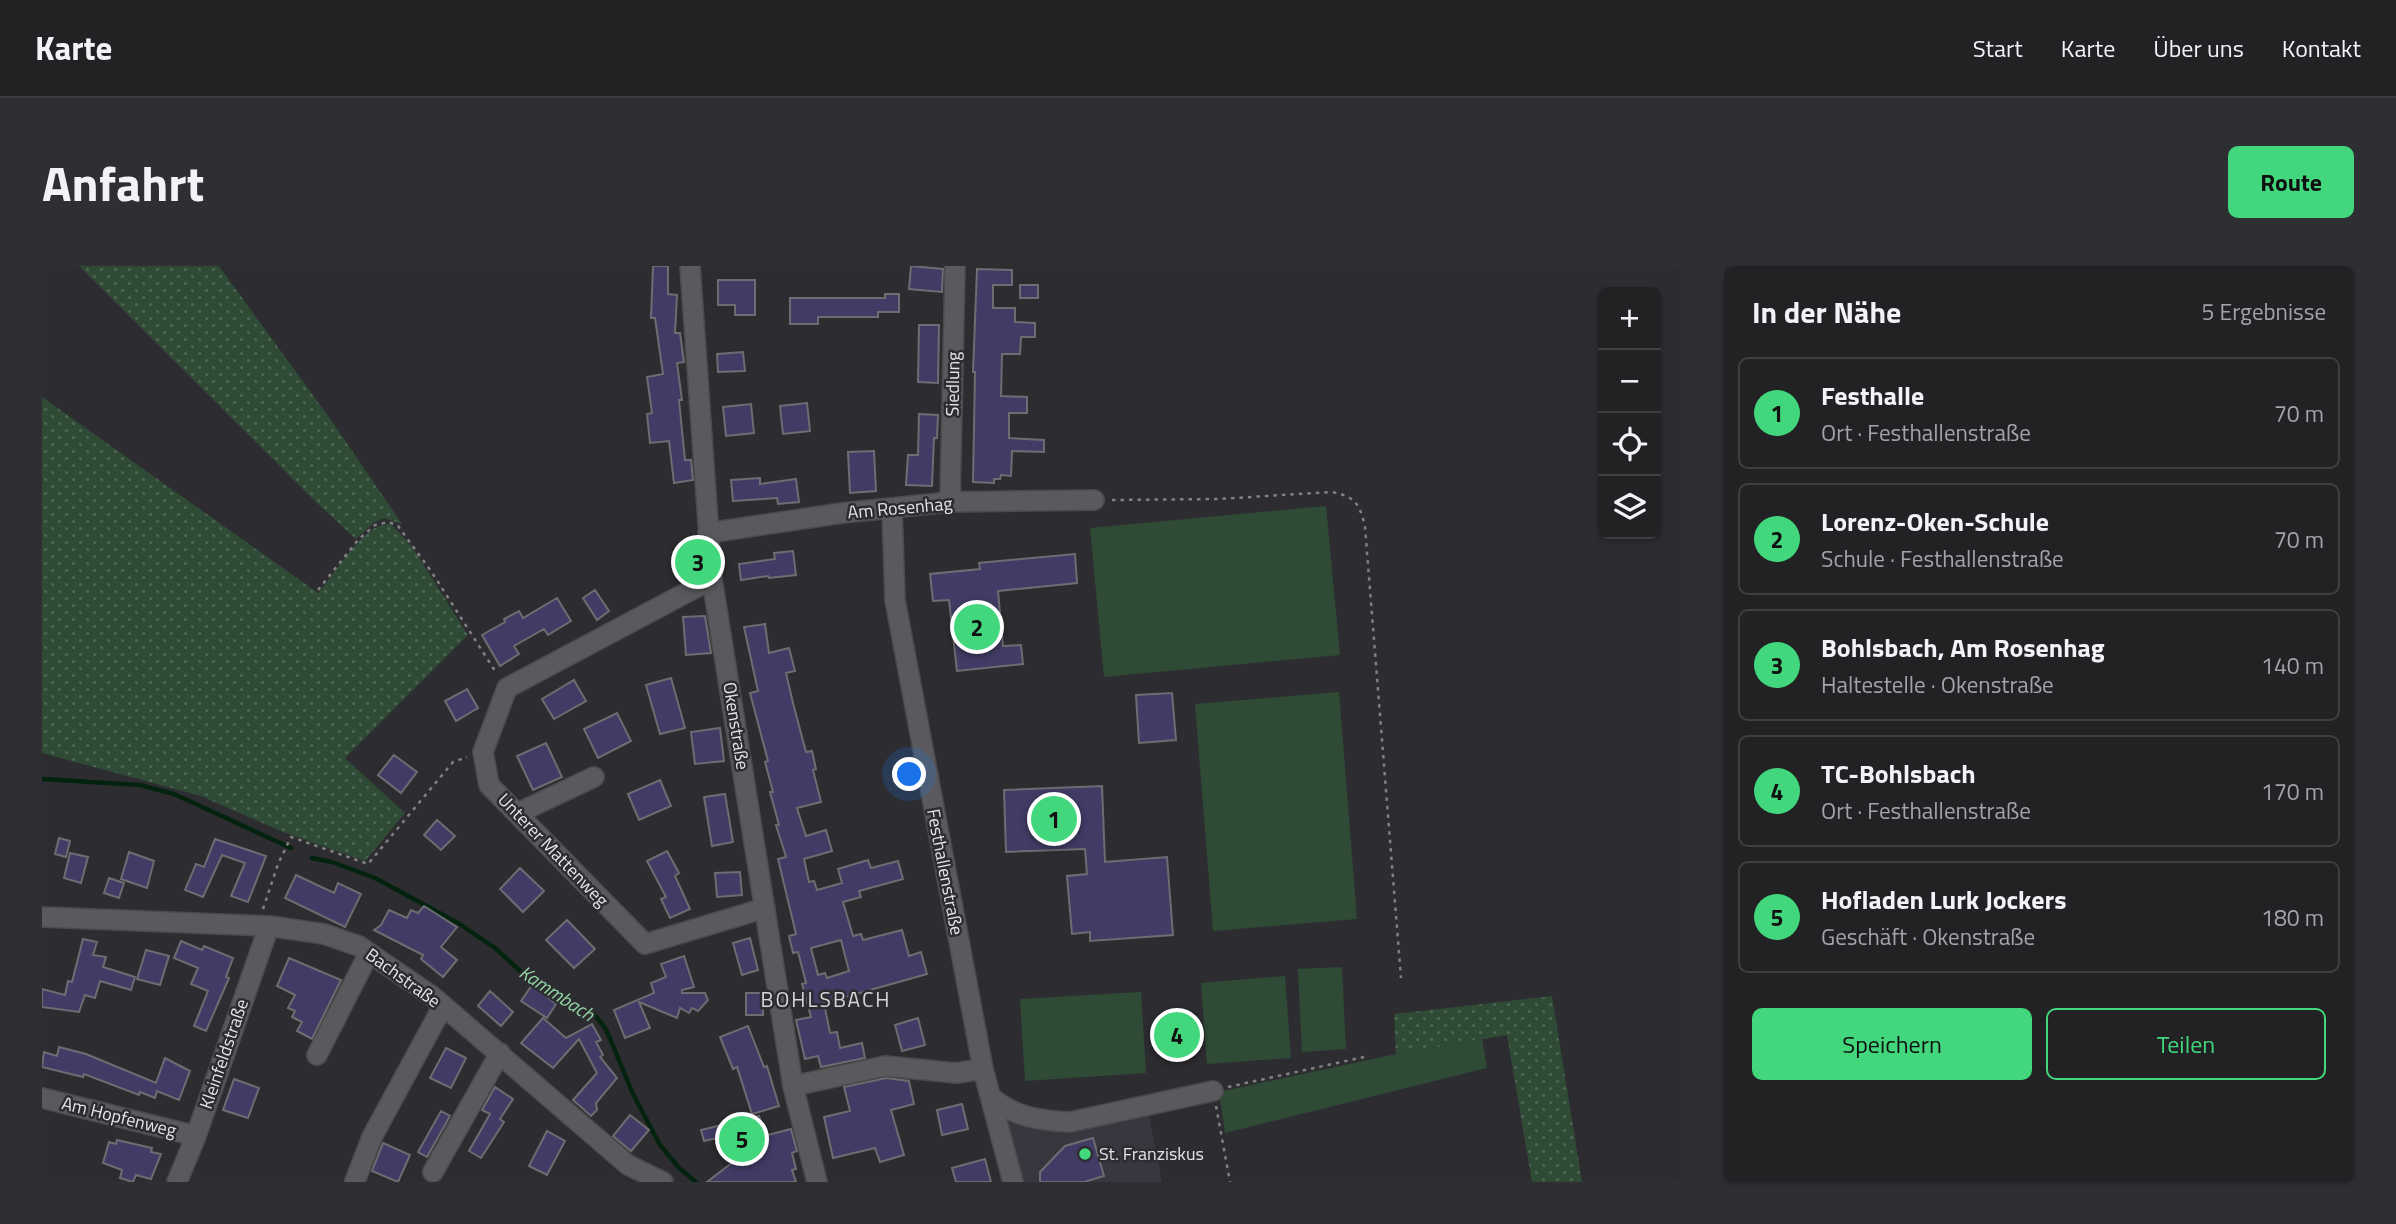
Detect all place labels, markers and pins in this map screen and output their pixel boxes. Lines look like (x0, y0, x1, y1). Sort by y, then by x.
pin: 3 (675, 536, 721, 588)
pin: 2 (954, 601, 1000, 653)
pin: 1 (1031, 793, 1077, 845)
pin: 4 (1154, 1009, 1200, 1061)
pin: 5 (719, 1113, 765, 1165)
place label: St. Franziskus (1099, 1140, 1204, 1167)
marker: St. Franziskus (1077, 1146, 1093, 1162)

